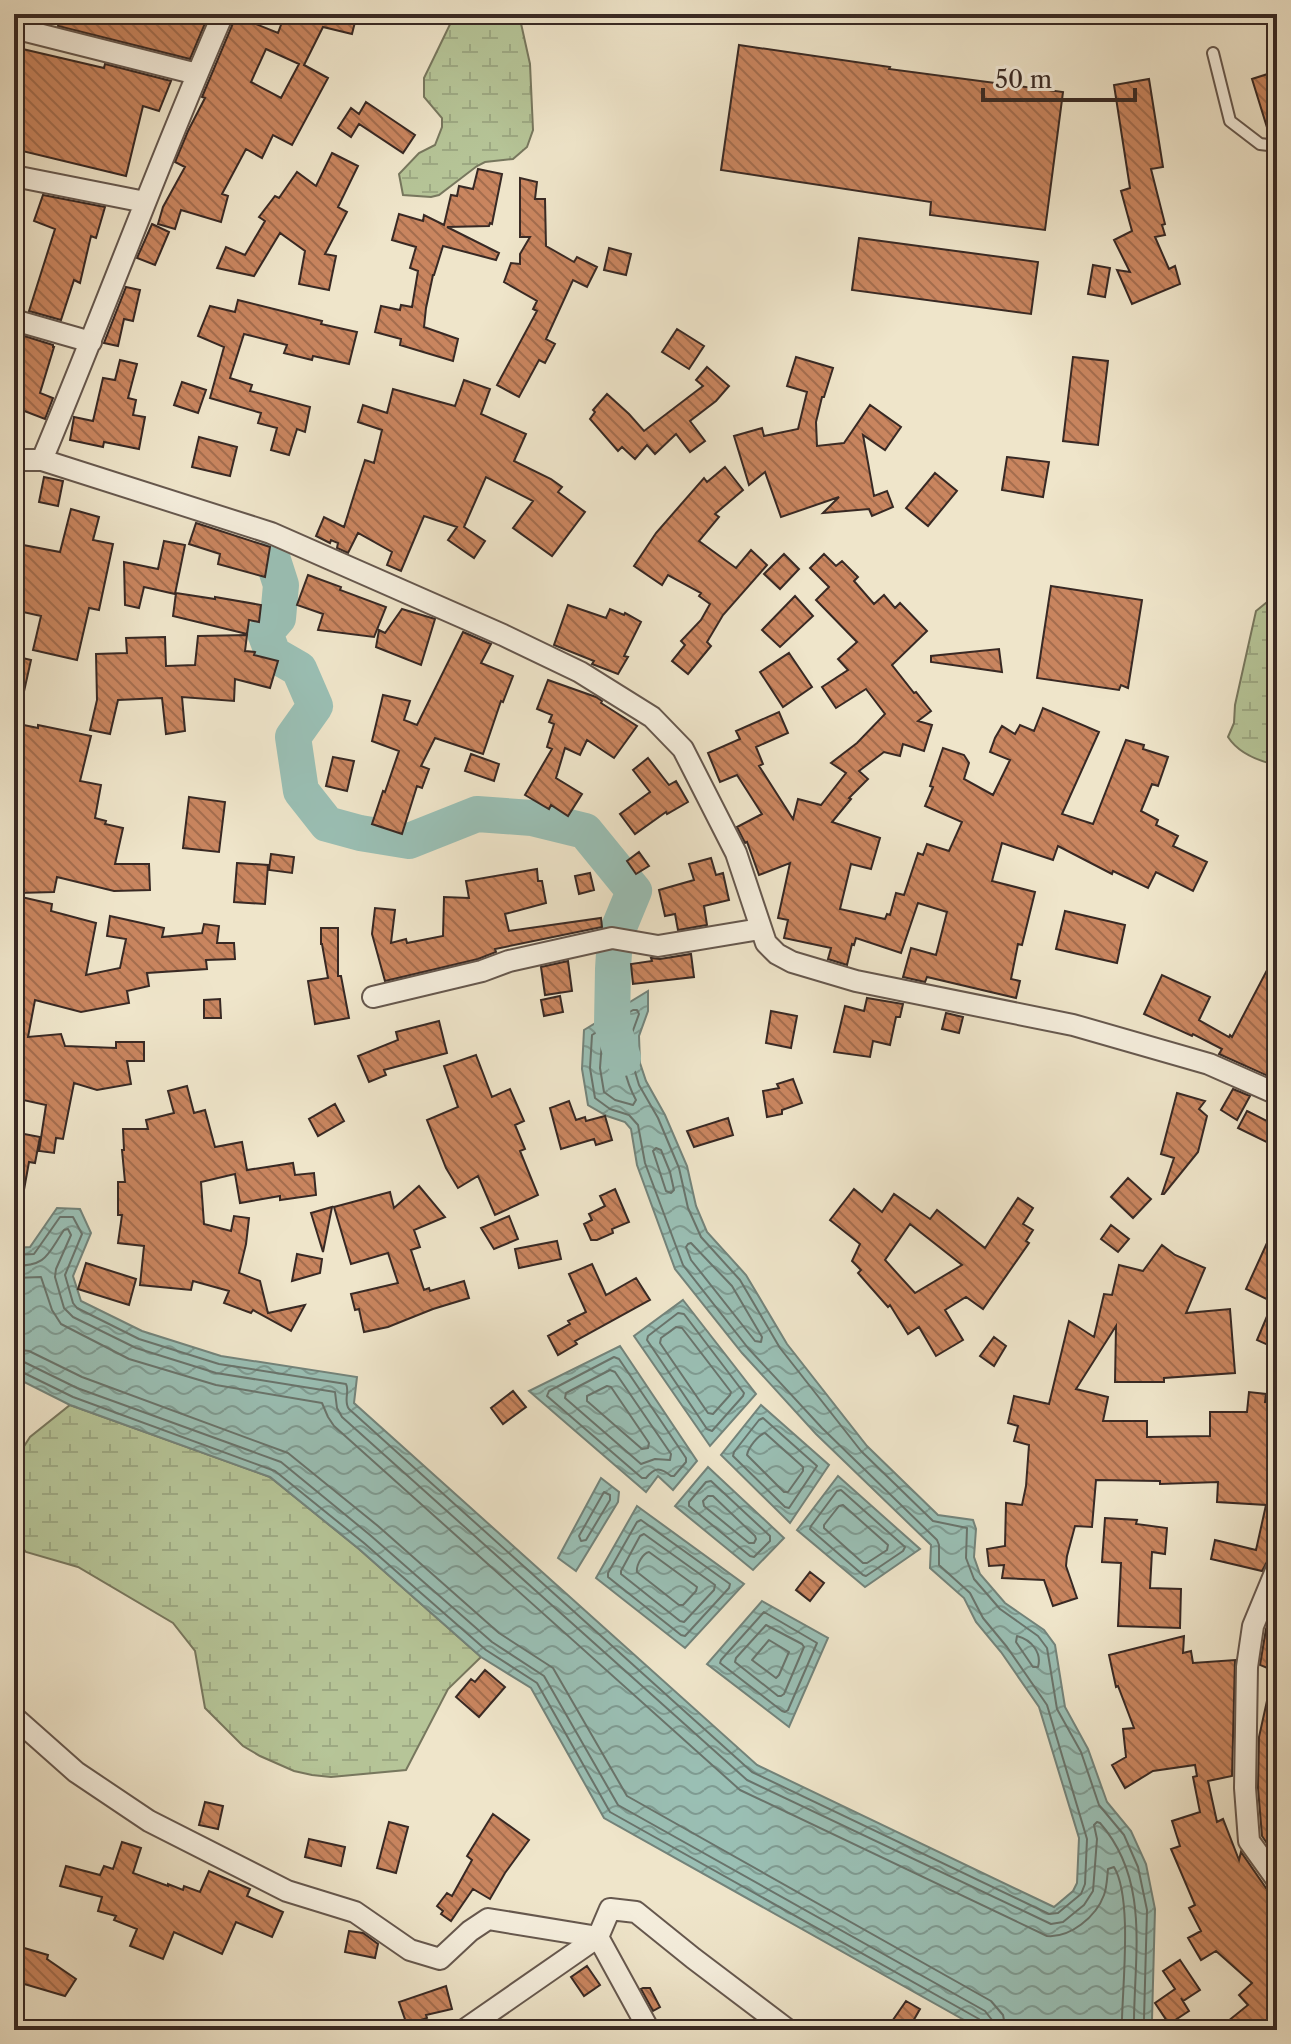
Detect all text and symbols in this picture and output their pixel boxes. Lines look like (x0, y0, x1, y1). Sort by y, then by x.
scale bar (983, 52, 1135, 102)
text: 50 m (995, 65, 1052, 94)

